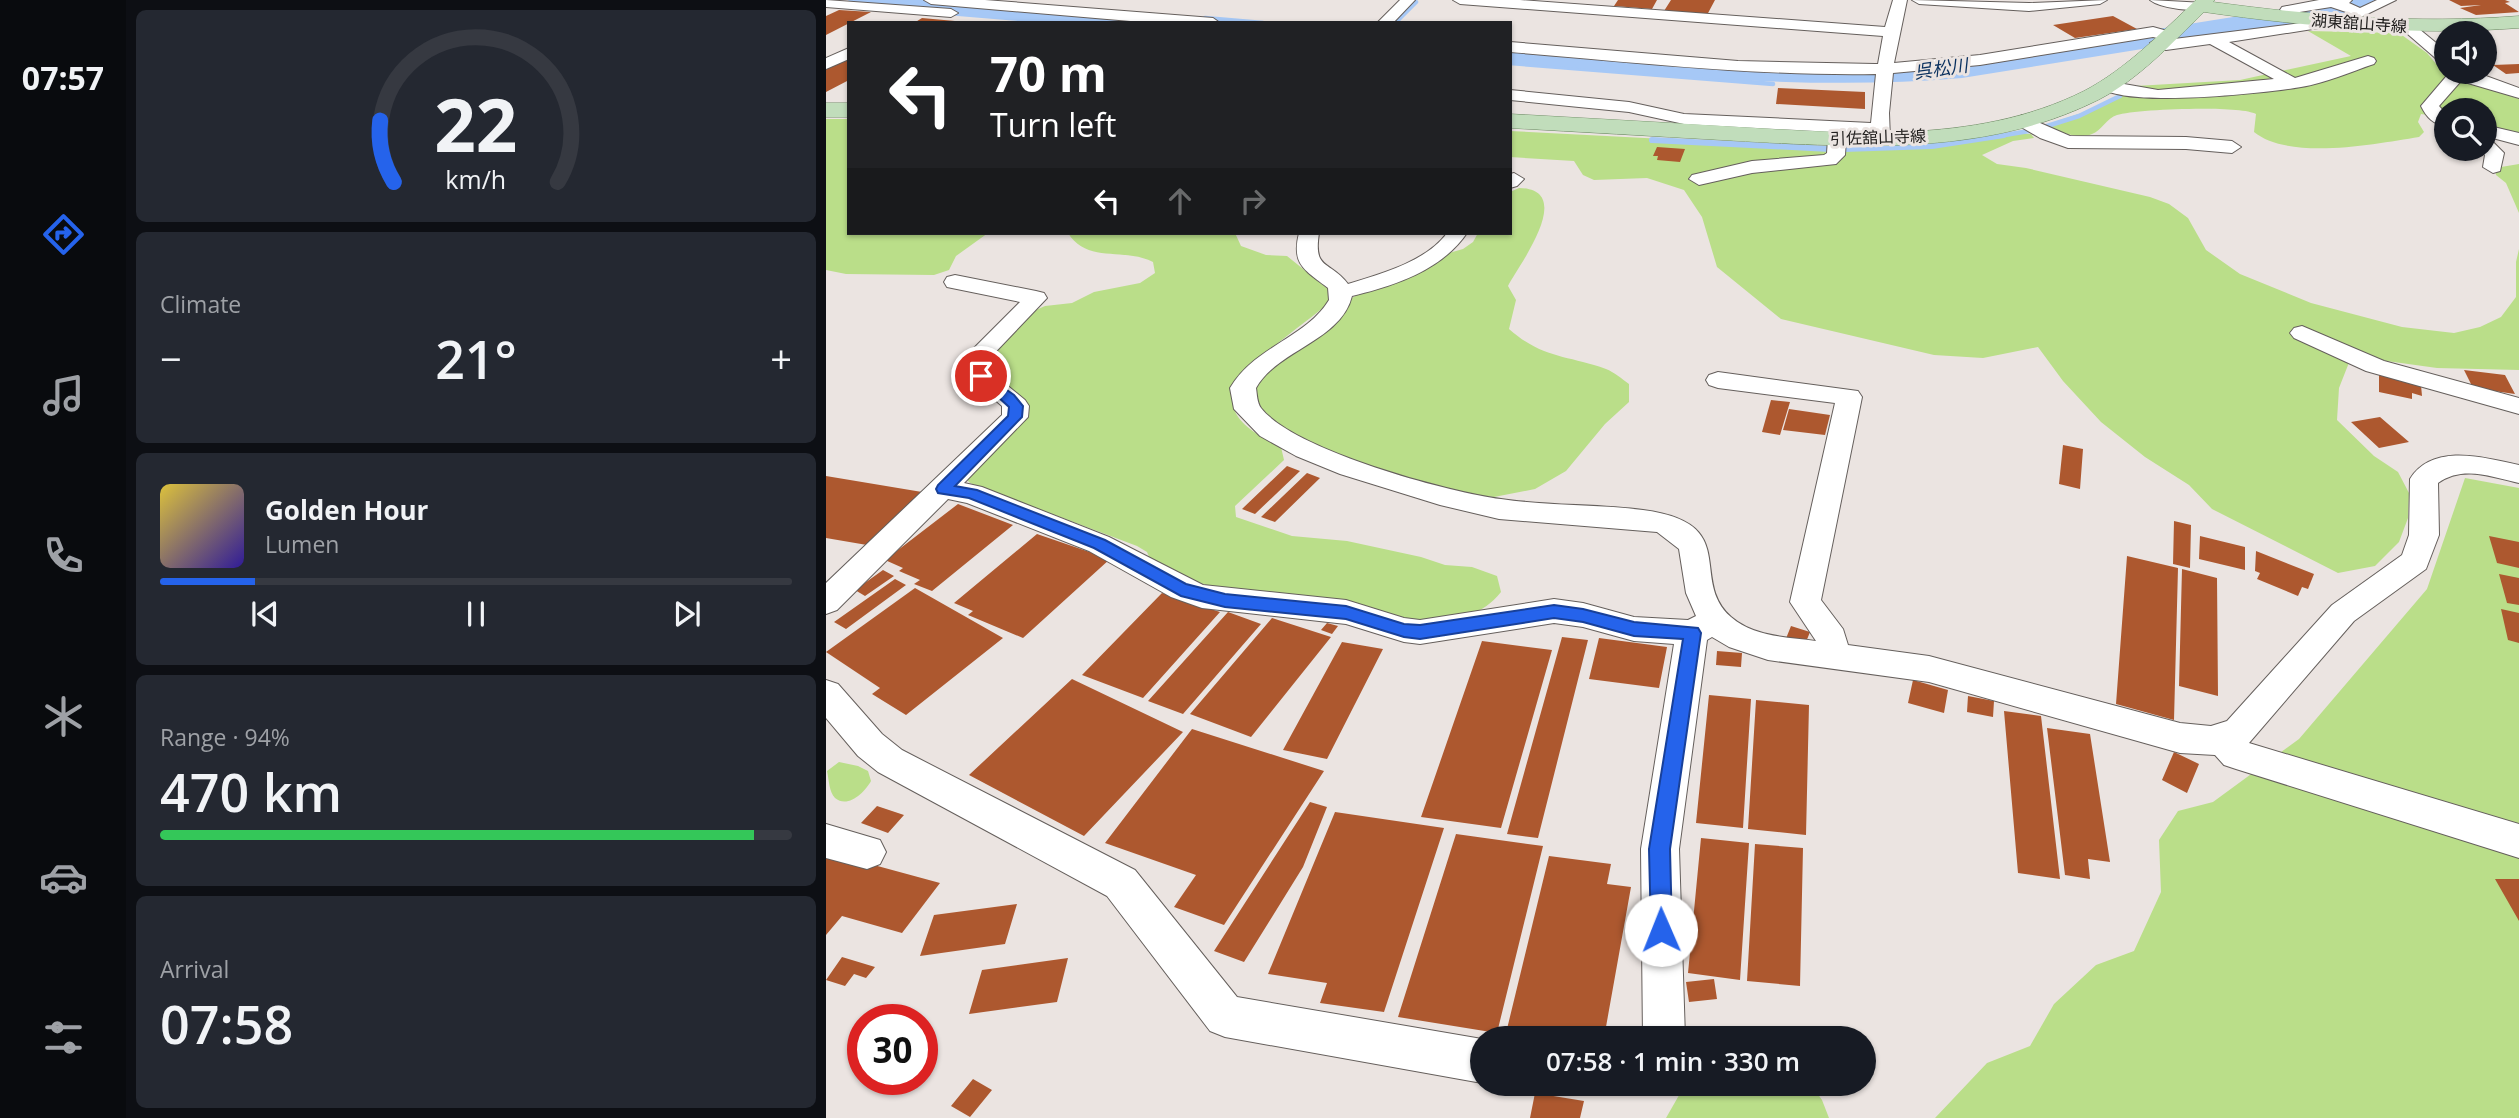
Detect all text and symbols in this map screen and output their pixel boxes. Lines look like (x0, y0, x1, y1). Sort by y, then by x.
street label: 湖東舘山寺線 (2310, 9, 2408, 37)
map controls (2434, 21, 2497, 161)
button: sound (2434, 21, 2497, 84)
text: 70 m (990, 40, 1107, 106)
icon: left (875, 49, 966, 140)
water label: 呉松川 (1912, 52, 1971, 84)
text: 07:57 (22, 56, 104, 99)
text: 22 (434, 74, 518, 173)
button: search (2434, 98, 2497, 161)
text: Turn left (990, 103, 1116, 146)
street label: 引佐舘山寺線 (1830, 124, 1926, 150)
text: km/h (446, 162, 506, 196)
icon: left (1088, 182, 1126, 220)
icon: ahead (1161, 182, 1199, 220)
icon: right (1234, 182, 1272, 220)
icon: directions (39, 210, 88, 259)
text: Climate (160, 288, 241, 320)
text: 21° (435, 323, 517, 394)
text: − (160, 332, 182, 384)
text: + (770, 332, 792, 384)
pin (951, 346, 1011, 406)
icon: arrive (962, 357, 1000, 395)
icon: music (39, 371, 88, 420)
text: Golden Hour (265, 492, 428, 528)
text: Lumen (265, 528, 339, 560)
icon: phone (39, 531, 88, 580)
icon: previous (246, 595, 284, 633)
icon: pause (457, 595, 495, 633)
icon: next (668, 595, 706, 633)
icon: climate (39, 692, 88, 741)
text: Range · 94% (160, 721, 290, 753)
text: 470 km (160, 756, 342, 827)
icon: car (39, 853, 88, 902)
position arrow (1624, 893, 1698, 967)
text: Arrival (160, 953, 229, 985)
text: 07:58 (160, 988, 293, 1059)
speed limit sign: 30 (847, 1004, 938, 1095)
icon: filters (39, 1013, 88, 1062)
text: 07:58 · 1 min · 330 m (1546, 1043, 1800, 1079)

